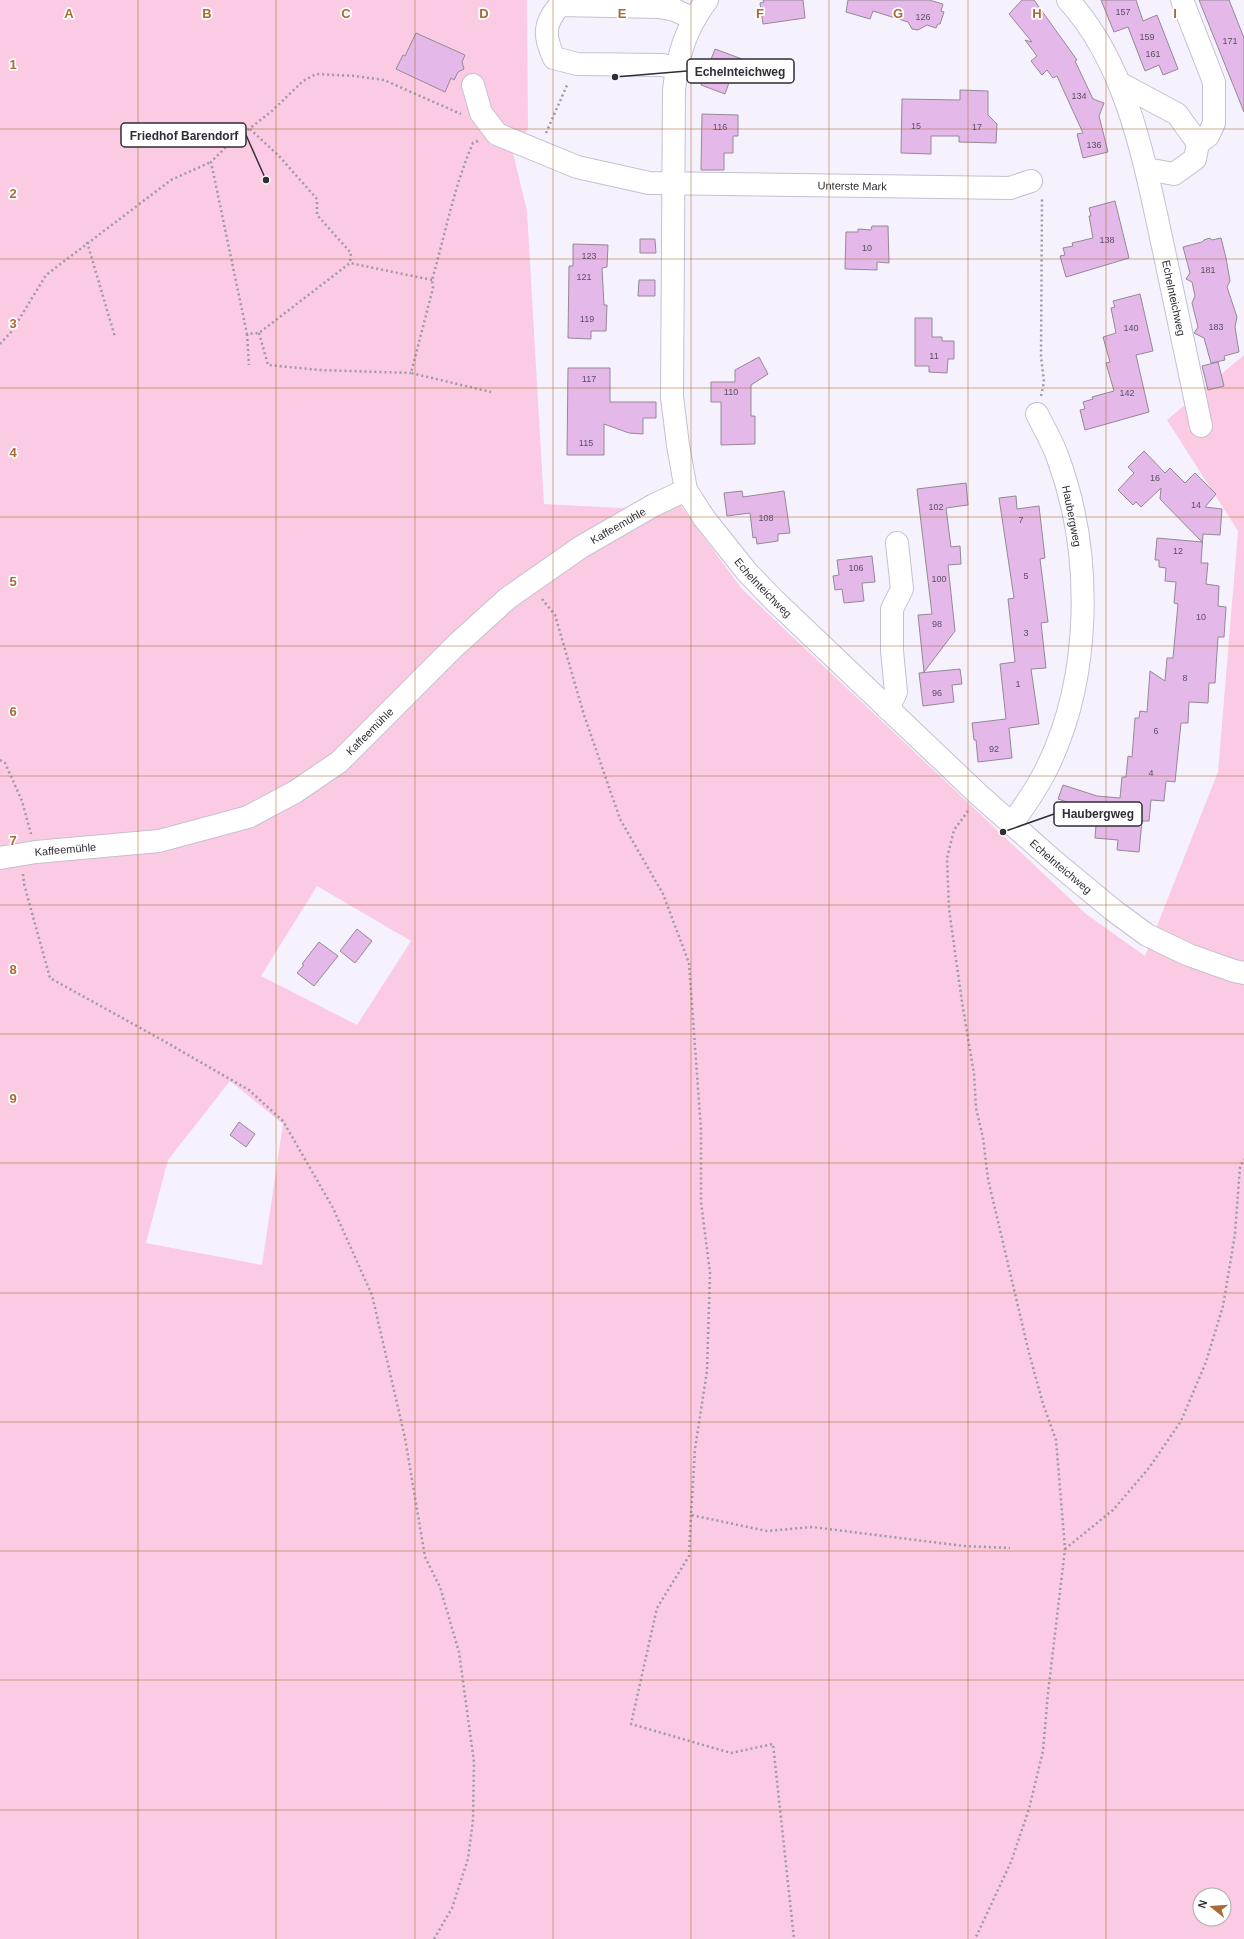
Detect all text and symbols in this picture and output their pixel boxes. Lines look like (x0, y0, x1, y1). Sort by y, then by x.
text: A (64, 6, 74, 21)
text: B (202, 6, 212, 21)
text: C (341, 6, 351, 21)
text: D (479, 6, 489, 21)
text: E (618, 6, 627, 21)
text: F (756, 6, 764, 21)
text: G (893, 6, 903, 21)
text: H (1032, 6, 1042, 21)
text: I (1173, 6, 1177, 21)
house number: 157 (1115, 7, 1131, 17)
house number: 126 (915, 12, 931, 22)
house number: 159 (1139, 32, 1155, 42)
house number: 171 (1222, 36, 1238, 46)
house number: 161 (1145, 49, 1161, 59)
text: 1 (9, 57, 17, 72)
callout: Echelnteichweg (687, 59, 794, 83)
text: Echelnteichweg (695, 65, 785, 79)
house number: 134 (1071, 91, 1087, 101)
house number: 15 (911, 121, 921, 131)
house number: 116 (713, 122, 727, 132)
house number: 17 (972, 122, 982, 132)
callout: Friedhof Barendorf (121, 123, 246, 147)
text: Friedhof Barendorf (130, 129, 239, 143)
house number: 136 (1086, 140, 1102, 150)
street label: Unterste Mark (818, 179, 887, 192)
text: 2 (9, 186, 17, 201)
house number: 138 (1099, 235, 1115, 245)
house number: 10 (862, 243, 872, 253)
house number: 123 (581, 251, 597, 261)
street label: Echelnteichweg (1160, 259, 1188, 337)
house number: 181 (1200, 265, 1216, 275)
house number: 121 (576, 272, 592, 282)
house number: 119 (580, 314, 594, 324)
text: 3 (9, 316, 17, 331)
house number: 183 (1208, 322, 1224, 332)
house number: 140 (1123, 323, 1139, 333)
house number: 11 (929, 351, 939, 361)
house number: 117 (582, 374, 596, 384)
house number: 110 (724, 387, 738, 397)
house number: 142 (1119, 388, 1135, 398)
house number: 115 (579, 438, 593, 448)
text: 4 (9, 445, 17, 460)
house number: 16 (1150, 473, 1160, 483)
street label: Haubergweg (1060, 484, 1084, 548)
house number: 14 (1191, 500, 1201, 510)
house number: 102 (928, 502, 944, 512)
street label: Kaffeemühle (588, 505, 648, 546)
house number: 108 (758, 513, 774, 523)
house number: 7 (1018, 515, 1024, 525)
house number: 12 (1173, 546, 1183, 556)
street label: Echelnteichweg (732, 556, 794, 620)
house number: 106 (848, 563, 864, 573)
house number: 5 (1023, 571, 1029, 581)
text: 5 (9, 574, 17, 589)
house number: 100 (931, 574, 947, 584)
house number: 10 (1196, 612, 1206, 622)
house number: 98 (932, 619, 942, 629)
house number: 3 (1023, 628, 1029, 638)
house number: 8 (1182, 673, 1188, 683)
house number: 1 (1015, 679, 1021, 689)
house number: 96 (932, 688, 942, 698)
text: 6 (9, 704, 17, 719)
street label: Kaffeemühle (344, 705, 396, 757)
house number: 6 (1153, 726, 1159, 736)
house number: 92 (989, 744, 999, 754)
house number: 4 (1148, 768, 1154, 778)
callout: Haubergweg (1054, 802, 1142, 826)
text: Haubergweg (1062, 807, 1134, 821)
text: 7 (9, 833, 17, 848)
street label: Echelnteichweg (1028, 837, 1094, 896)
street label: Kaffeemühle (34, 841, 97, 858)
text: 8 (9, 962, 17, 977)
text: 9 (9, 1091, 17, 1106)
north arrow (1192, 1887, 1232, 1927)
text: N (1196, 1898, 1209, 1910)

